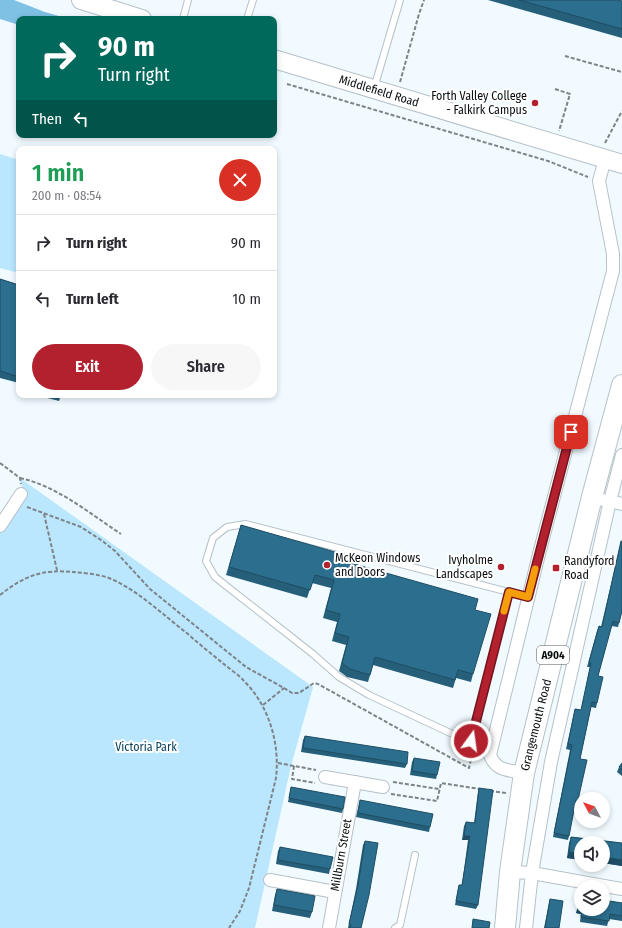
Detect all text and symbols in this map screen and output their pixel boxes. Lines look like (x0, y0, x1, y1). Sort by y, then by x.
text: 90 m (98, 30, 155, 63)
icon: right (32, 32, 84, 84)
text: Turn right (98, 64, 170, 86)
street label: Middlefield Road (337, 72, 421, 110)
place label: Forth Valley College - Falkirk Campus (431, 89, 527, 117)
marker: Forth Valley College - Falkirk Campus (530, 98, 540, 108)
icon: left (70, 108, 92, 130)
text: Then (32, 110, 62, 128)
text: 1 min (32, 159, 84, 187)
button: close (219, 159, 261, 201)
text: 200 m · 08:54 (32, 188, 102, 203)
icon: right (32, 232, 54, 254)
text: Turn right (66, 234, 127, 252)
text: 90 m (231, 234, 261, 252)
icon: left (32, 288, 54, 310)
text: Turn left (66, 290, 119, 308)
text: 10 m (232, 290, 261, 308)
button: Exit (32, 344, 143, 390)
button: Share (151, 344, 261, 390)
pin (554, 415, 588, 449)
icon: arrive (560, 421, 582, 443)
place label: McKeon Windows and Doors (335, 551, 420, 579)
place label: Ivyholme Landscapes (436, 553, 493, 581)
place label: Randyford Road (564, 554, 615, 582)
marker: McKeon Windows and Doors (322, 560, 332, 570)
marker: Ivyholme Landscapes (496, 562, 506, 572)
marker: Randyford Road (551, 563, 561, 573)
road number: A904 (537, 646, 569, 664)
street label: Grangemouth Road (518, 678, 554, 772)
position arrow (450, 720, 492, 762)
park label: Victoria Park (115, 740, 177, 754)
north arrow (574, 792, 610, 828)
map controls (574, 792, 610, 916)
street label: Millburn Street (328, 818, 354, 892)
button: sound (574, 836, 610, 872)
button: layers (574, 880, 610, 916)

